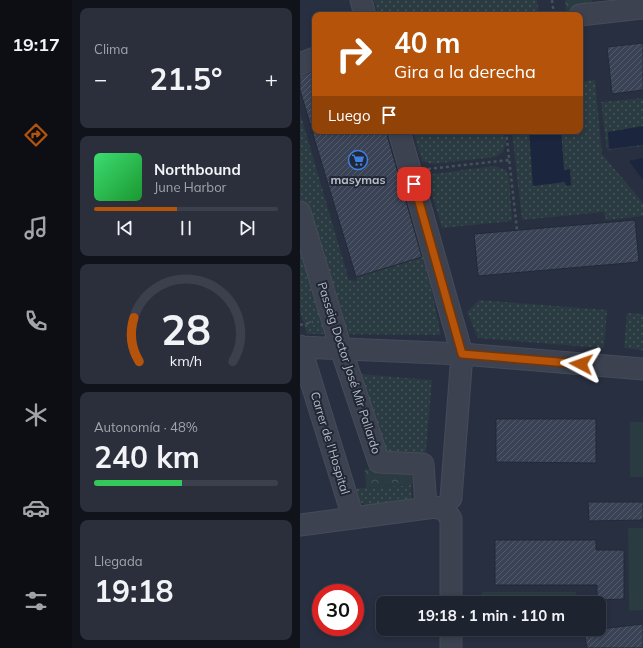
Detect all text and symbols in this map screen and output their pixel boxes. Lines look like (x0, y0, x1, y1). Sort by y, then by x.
text: 40 m (394, 25, 460, 60)
icon: right (328, 28, 380, 80)
text: 19:17 (12, 33, 60, 56)
text: Clima (94, 41, 128, 57)
text: 21.5° (150, 60, 222, 98)
text: Gira a la derecha (394, 60, 536, 83)
text: − (94, 65, 107, 93)
text: + (265, 65, 278, 93)
icon: arrive (378, 104, 400, 126)
text: Luego (328, 106, 370, 125)
icon: directions (22, 121, 50, 149)
supermarket icon: masymas (347, 149, 369, 171)
text: Northbound (154, 160, 241, 179)
pin (397, 167, 431, 201)
place label: masymas (331, 172, 385, 187)
icon: arrive (403, 173, 425, 195)
text: June Harbor (154, 179, 226, 195)
icon: music (22, 214, 50, 242)
icon: previous (114, 217, 136, 239)
icon: pause (175, 217, 197, 239)
icon: next (236, 217, 258, 239)
street label: Passeig Doctor José Mir Pallardo (315, 280, 384, 456)
text: 28 (161, 303, 211, 355)
icon: phone (22, 307, 50, 335)
position arrow (560, 343, 602, 385)
text: km/h (170, 352, 202, 370)
street label: Carrer de l'Hospital (308, 390, 353, 496)
icon: climate (22, 401, 50, 429)
text: Autonomía · 48% (94, 419, 198, 435)
text: 240 km (94, 438, 200, 476)
icon: car (22, 494, 50, 522)
text: Llegada (94, 553, 143, 569)
text: 19:18 (94, 572, 173, 610)
speed limit sign: 30 (312, 584, 364, 636)
icon: filters (22, 587, 50, 615)
text: 19:18 · 1 min · 110 m (417, 606, 565, 625)

